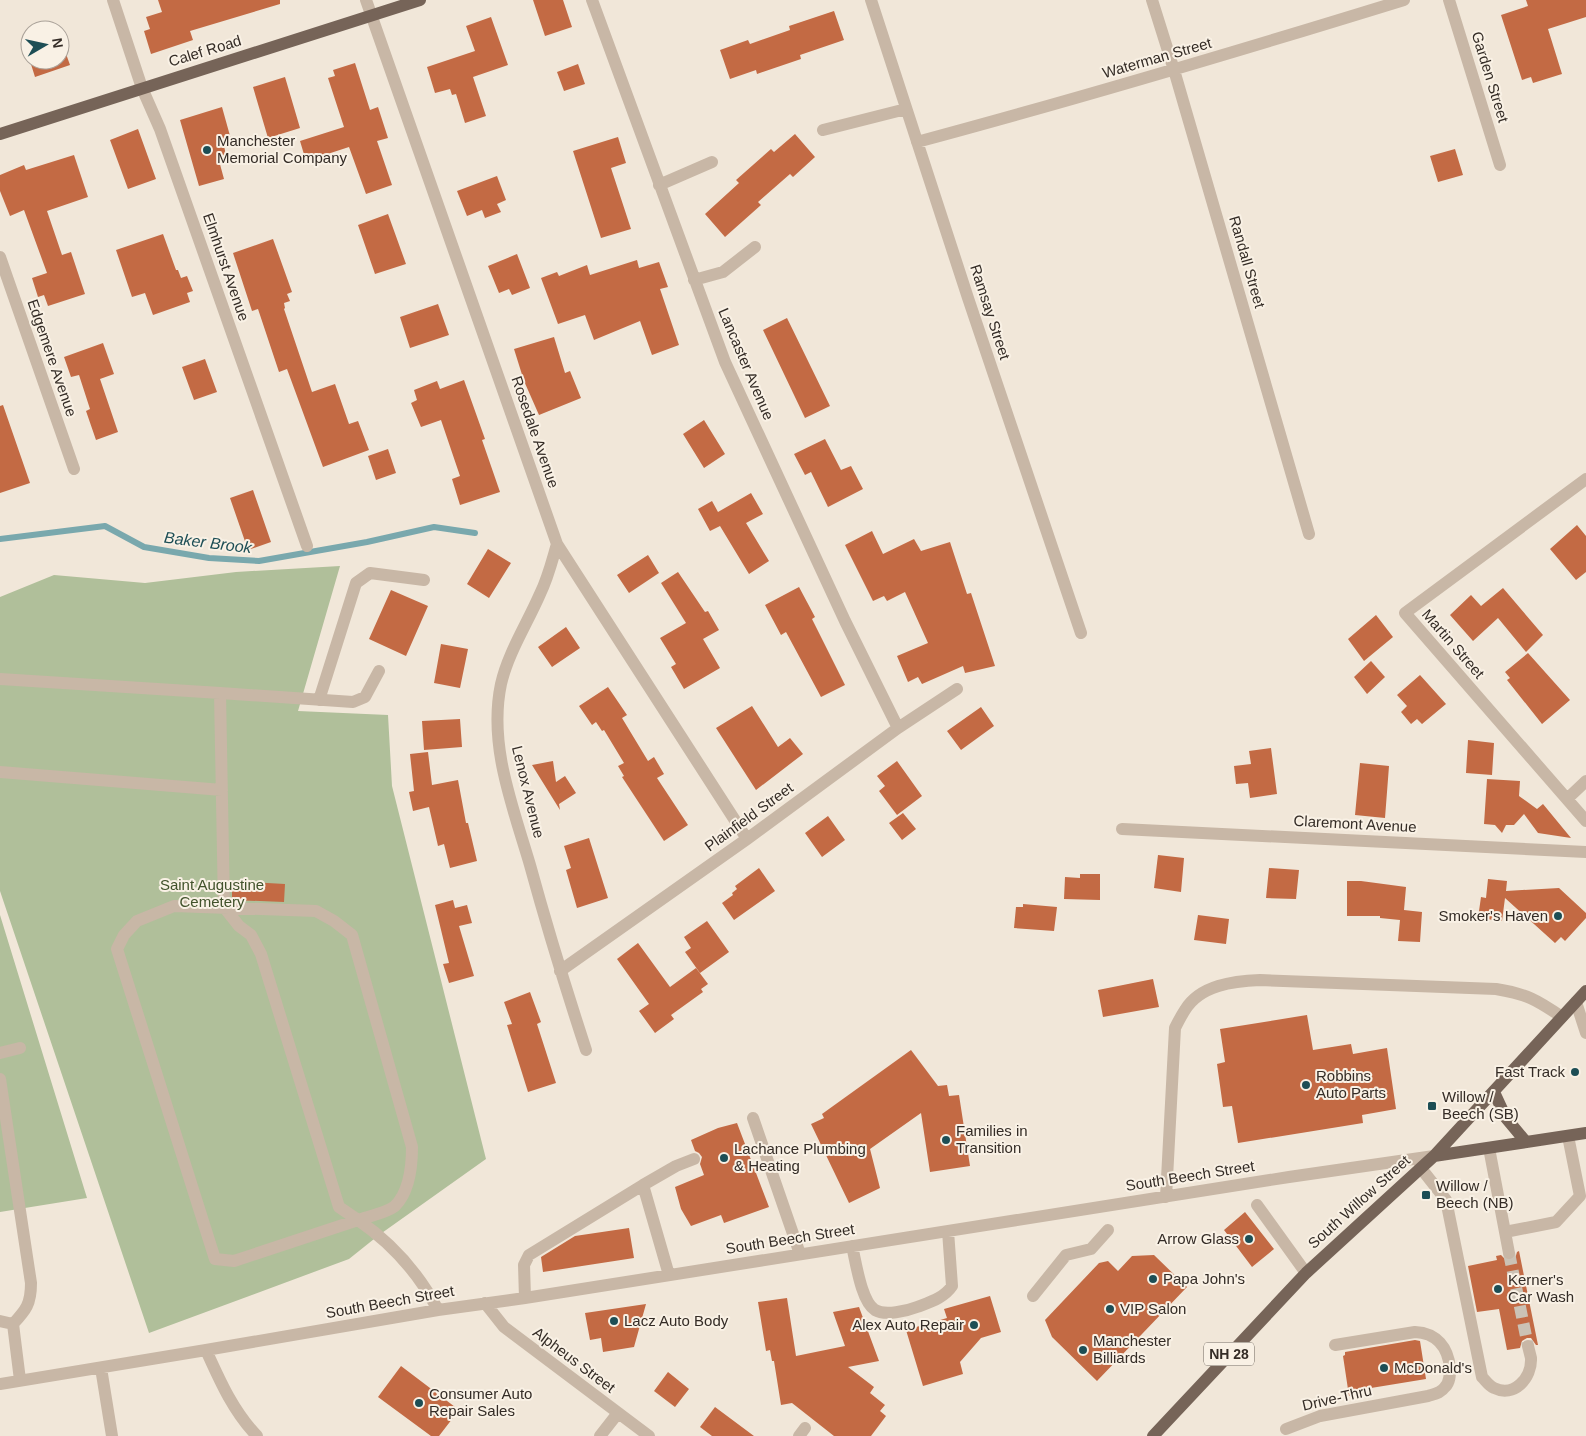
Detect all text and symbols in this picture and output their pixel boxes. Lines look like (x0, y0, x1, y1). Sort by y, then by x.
north arrow (20, 20, 70, 70)
street label: Garden Street (1469, 29, 1513, 125)
street label: Calef Road (166, 31, 243, 70)
street label: Waterman Street (1100, 34, 1214, 81)
text: N (49, 37, 67, 49)
place label: Manchester Memorial Company (217, 132, 348, 166)
marker: Manchester Memorial Company (201, 144, 213, 156)
street label: Elmhurst Avenue (200, 211, 253, 323)
street label: Randall Street (1226, 214, 1269, 311)
street label: Ramsay Street (967, 262, 1014, 362)
street label: Edgemere Avenue (24, 297, 81, 419)
street label: Lancaster Avenue (715, 305, 778, 422)
street label: Rosedale Avenue (508, 374, 563, 490)
water label: Baker Brook (163, 529, 254, 556)
street label: Martin Street (1419, 606, 1488, 682)
street label: Lenox Avenue (509, 744, 548, 840)
street label: Plainfield Street (701, 778, 797, 854)
street label: Claremont Avenue (1293, 812, 1417, 835)
park label: Saint Augustine Cemetery (160, 876, 264, 910)
place label: Smoker's Haven (1438, 907, 1548, 924)
marker: Smoker's Haven (1552, 910, 1564, 922)
place label: Fast Track (1495, 1063, 1565, 1080)
marker: Fast Track (1569, 1066, 1581, 1078)
place label: Robbins Auto Parts (1316, 1067, 1386, 1101)
marker: Robbins Auto Parts (1300, 1079, 1312, 1091)
place label: Willow / Beech (SB) (1442, 1088, 1519, 1122)
marker: Willow / Beech (SB) (1426, 1100, 1438, 1112)
place label: Families in Transition (956, 1122, 1028, 1156)
marker: Families in Transition (940, 1134, 952, 1146)
place label: Lachance Plumbing & Heating (734, 1140, 866, 1174)
street label: South Willow Street (1304, 1151, 1414, 1252)
marker: Lachance Plumbing & Heating (718, 1152, 730, 1164)
street label: South Beech Street (1124, 1157, 1256, 1194)
place label: Willow / Beech (NB) (1436, 1177, 1514, 1211)
marker: Willow / Beech (NB) (1420, 1189, 1432, 1201)
street label: South Beech Street (724, 1220, 856, 1257)
place label: Arrow Glass (1157, 1230, 1239, 1247)
marker: Arrow Glass (1243, 1233, 1255, 1245)
place label: Papa John's (1163, 1270, 1245, 1287)
place label: Kerner's Car Wash (1508, 1271, 1574, 1305)
marker: Papa John's (1147, 1273, 1159, 1285)
street label: South Beech Street (324, 1282, 456, 1321)
marker: Kerner's Car Wash (1492, 1283, 1504, 1295)
place label: VIP Salon (1120, 1300, 1186, 1317)
marker: VIP Salon (1104, 1303, 1116, 1315)
place label: Lacz Auto Body (624, 1312, 729, 1329)
marker: Lacz Auto Body (608, 1315, 620, 1327)
place label: Alex Auto Repair (852, 1316, 964, 1333)
marker: Alex Auto Repair (968, 1319, 980, 1331)
street label: Alpheus Street (530, 1323, 619, 1396)
place label: Manchester Billiards (1093, 1332, 1171, 1366)
road number: NH 28 (1204, 1342, 1254, 1366)
marker: Manchester Billiards (1077, 1344, 1089, 1356)
place label: McDonald's (1394, 1359, 1472, 1376)
marker: McDonald's (1378, 1362, 1390, 1374)
street label: Drive-Thru (1300, 1381, 1373, 1414)
place label: Consumer Auto Repair Sales (429, 1385, 532, 1419)
marker: Consumer Auto Repair Sales (413, 1397, 425, 1409)

